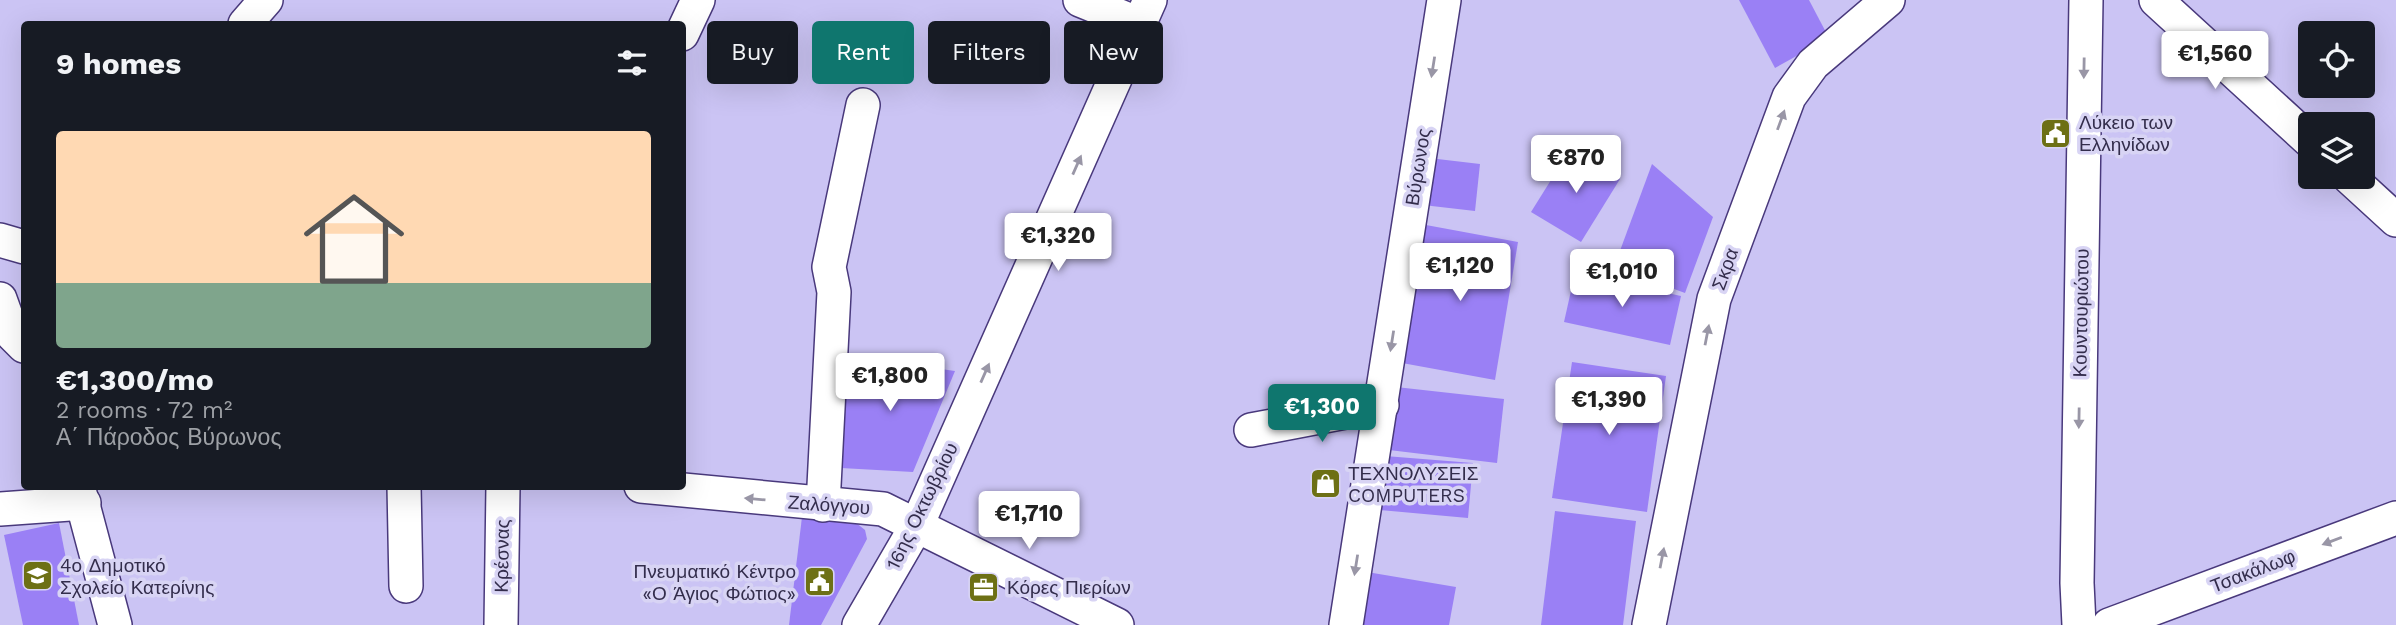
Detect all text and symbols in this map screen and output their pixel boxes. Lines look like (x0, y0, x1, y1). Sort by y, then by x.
chip: Buy (707, 21, 798, 84)
chip: Rent (812, 21, 914, 84)
chip: Filters (928, 21, 1050, 84)
chip: New (1064, 21, 1163, 84)
map controls (2298, 21, 2375, 189)
button: locate (2298, 21, 2375, 98)
pin: €1,560 (2158, 32, 2272, 91)
text: €1,560 (2177, 40, 2253, 67)
icon: filters (613, 44, 651, 82)
text: 9 homes (56, 46, 181, 81)
one-way arrow (1427, 57, 1438, 79)
one-way arrow (2078, 57, 2090, 79)
one-way arrow (1775, 110, 1786, 131)
place label: Λύκειο των Ελληνίδων (2079, 111, 2173, 156)
button: layers (2298, 112, 2375, 189)
public building icon: Λύκειο των Ελληνίδων (2039, 116, 2073, 150)
street label: Βύρωνος (1401, 127, 1435, 207)
pin: €870 (1535, 136, 1617, 195)
text: €870 (1547, 144, 1605, 171)
one-way arrow (1072, 154, 1083, 175)
icon: home (291, 176, 417, 302)
pin: €1,320 (1001, 214, 1115, 273)
text: €1,320 (1021, 222, 1095, 249)
pin: €1,120 (1403, 244, 1517, 303)
street label: Σκρα (1707, 245, 1743, 293)
street label: Κουντουριώτου (2068, 248, 2094, 378)
pin: €1,010 (1565, 250, 1679, 309)
text: €1,120 (1426, 252, 1494, 279)
text: €1,010 (1586, 258, 1658, 285)
one-way arrow (1701, 324, 1712, 346)
one-way arrow (1386, 330, 1397, 352)
pin: €1,800 (833, 354, 947, 413)
text: €1,300/mo (56, 362, 214, 397)
text: €1,800 (852, 362, 928, 389)
one-way arrow (980, 362, 991, 383)
pin: €1,390 (1552, 378, 1666, 437)
pin: €1,300 (1265, 384, 1379, 444)
text: €1,390 (1571, 386, 1647, 413)
text: €1,300 (1284, 393, 1360, 420)
text: 2 rooms · 72 m² (56, 397, 232, 424)
one-way arrow (2073, 407, 2085, 429)
text: Α΄ Πάροδος Βύρωνος (56, 424, 281, 451)
street label: 16ης Οκτωβρίου (881, 439, 963, 573)
place label: ΤΕΧΝΟΛΥΣΕΙΣ COMPUTERS (1348, 462, 1479, 507)
shop icon: ΤΕΧΝΟΛΥΣΕΙΣ COMPUTERS (1308, 467, 1342, 501)
street label: Ζαλόγγου (787, 491, 871, 519)
pin: €1,710 (972, 491, 1086, 551)
one-way arrow (744, 493, 766, 504)
text: €1,710 (995, 500, 1063, 527)
street label: Κρέσνας (490, 519, 514, 593)
one-way arrow (2322, 536, 2343, 547)
street label: Τσακάλωφ (2207, 544, 2299, 598)
one-way arrow (1657, 547, 1668, 569)
place label: 4ο Δημοτικό Σχολείο Κατερίνης (60, 554, 214, 599)
one-way arrow (1350, 555, 1361, 577)
school or university icon: 4ο Δημοτικό Σχολείο Κατερίνης (20, 559, 54, 593)
place label: Πνευματικό Κέντρο «Ο Άγιος Φώτιος» (634, 560, 796, 605)
public building icon: Πνευματικό Κέντρο «Ο Άγιος Φώτιος» (802, 565, 836, 599)
office icon: Κόρες Πιερίων (967, 570, 1001, 604)
place label: Κόρες Πιερίων (1007, 576, 1131, 599)

